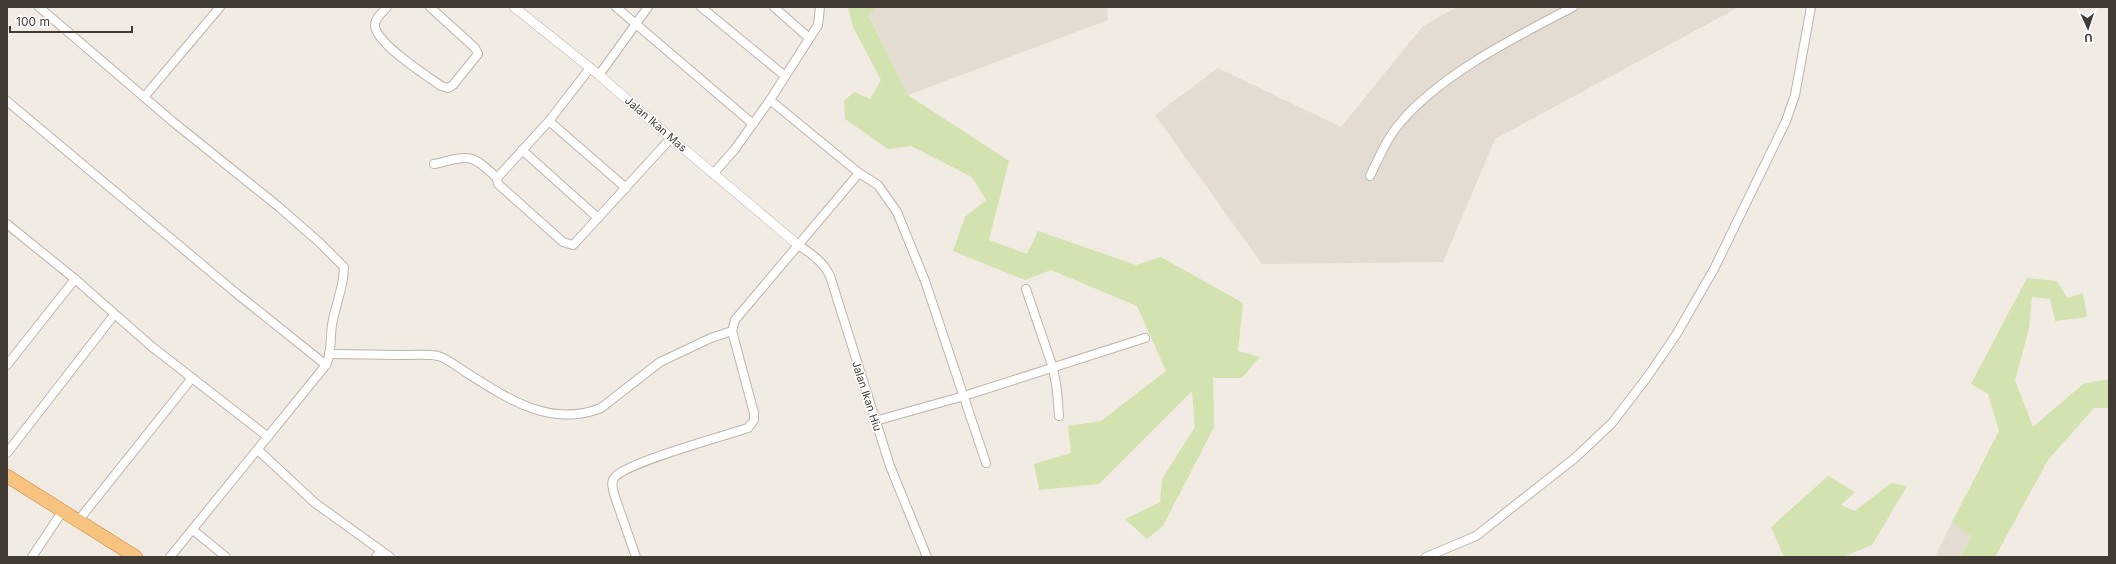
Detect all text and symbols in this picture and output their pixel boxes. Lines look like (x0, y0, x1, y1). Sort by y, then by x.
scale bar (10, 8, 132, 34)
north arrow (2068, 8, 2108, 48)
text: 100 m (16, 14, 50, 29)
text: U (2084, 31, 2093, 45)
street label: Jalan Ikan Mas (622, 93, 690, 155)
street label: Jalan Ikan Hiu (849, 359, 885, 433)

